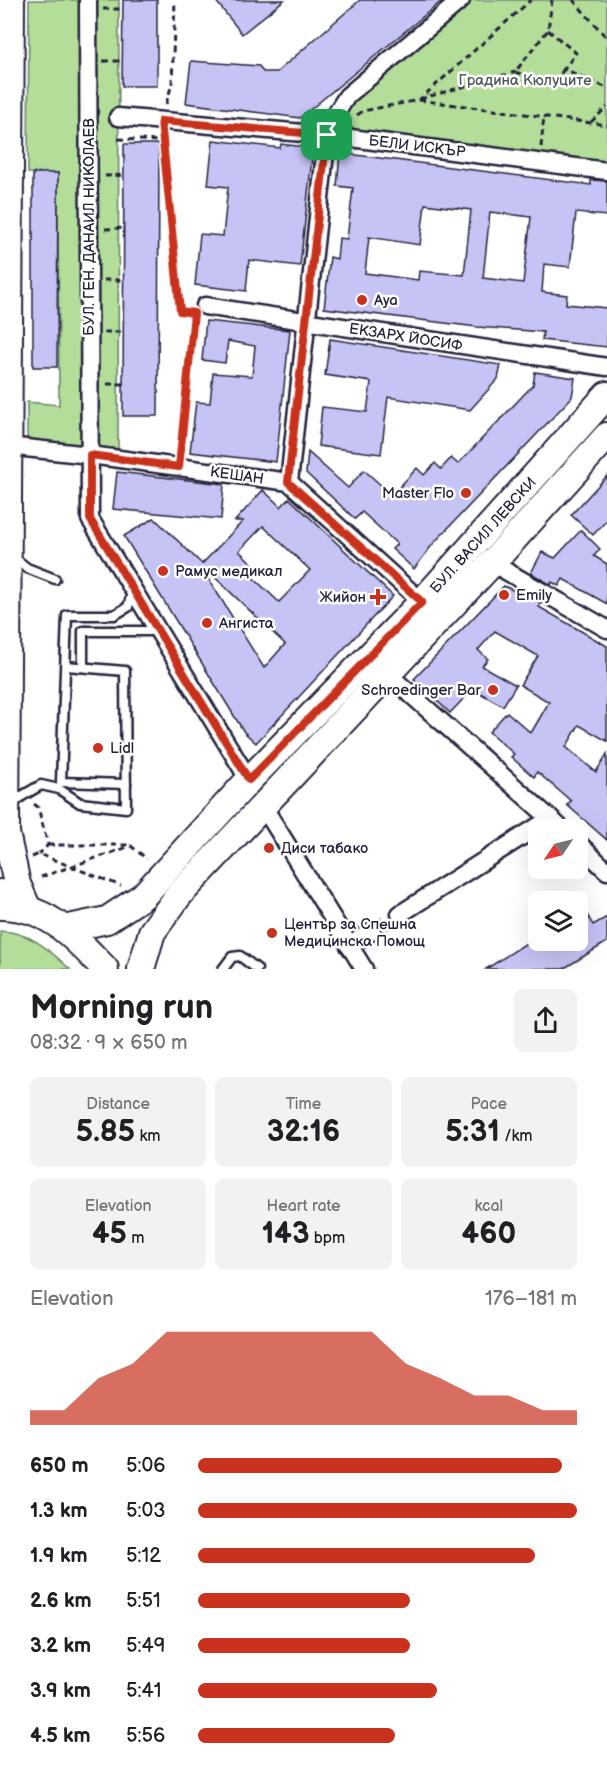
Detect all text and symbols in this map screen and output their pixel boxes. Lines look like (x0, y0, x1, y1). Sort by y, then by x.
park label: Градина Кюлуците (458, 71, 592, 90)
pin (301, 109, 352, 160)
street label: БУЛ. ГЕН. ДАНАИЛ НИКОЛАЕВ (80, 118, 99, 336)
icon: arrive (310, 118, 343, 151)
street label: БЕЛИ ИСКЪР (368, 131, 467, 162)
place label: Aya (374, 291, 398, 310)
marker: Aya (355, 293, 369, 307)
street label: ЕКЗАРХ ЙОСИФ (348, 319, 464, 356)
street label: КЕШАН (209, 462, 265, 489)
street label: БУЛ. ВАСИЛ ЛЕВСКИ (426, 473, 541, 597)
place label: Master Flo (382, 484, 454, 503)
marker: Master Flo (459, 486, 473, 500)
place label: Рамус медикал (175, 562, 282, 581)
marker: Рамус медикал (156, 564, 170, 578)
place label: Emily (516, 586, 552, 605)
place label: Жийон (320, 588, 366, 607)
marker: Emily (497, 588, 511, 602)
marker: Жийон (371, 590, 385, 604)
place label: Ангиста (218, 614, 274, 633)
marker: Ангиста (200, 616, 214, 630)
place label: Schroedinger Bar (361, 681, 482, 700)
marker: Schroedinger Bar (486, 683, 500, 697)
place label: Lidl (110, 739, 134, 758)
marker: Lidl (91, 741, 105, 755)
north arrow (528, 819, 588, 879)
map controls (528, 819, 588, 951)
place label: Диси табако (281, 839, 368, 858)
marker: Диси табако (262, 841, 276, 855)
button: layers (528, 891, 588, 951)
place label: Център за Спешна Медицинска Помощ (284, 915, 425, 951)
marker: Център за Спешна Медицинска Помощ (265, 926, 279, 940)
text: Morning run (30, 988, 213, 1028)
button: share (514, 989, 577, 1052)
text: 08:32 · 9 × 650 m (30, 1031, 188, 1055)
text: Distance (86, 1095, 150, 1114)
text: Time (286, 1095, 321, 1114)
text: Pace (471, 1095, 507, 1114)
text: 5.85 (76, 1114, 135, 1150)
text: 32:16 (267, 1114, 340, 1150)
text: 5:31 (445, 1114, 500, 1150)
text: km (135, 1127, 160, 1146)
text: /km (500, 1127, 532, 1146)
text: Elevation (85, 1197, 152, 1216)
text: Heart rate (267, 1197, 340, 1216)
text: kcal (474, 1197, 503, 1216)
text: 45 (92, 1216, 127, 1252)
text: 143 (262, 1216, 309, 1252)
text: 460 (462, 1216, 516, 1252)
text: m (127, 1229, 144, 1248)
text: bpm (309, 1229, 345, 1248)
text: Elevation (30, 1287, 113, 1311)
text: 176–181 m (485, 1287, 577, 1311)
text: 650 m (30, 1454, 89, 1478)
text: 5:06 (126, 1454, 165, 1478)
text: 1.3 km (30, 1499, 87, 1523)
text: 5:03 (126, 1499, 166, 1523)
text: 1.9 km (30, 1544, 87, 1568)
text: 5:12 (126, 1544, 161, 1568)
text: 2.6 km (30, 1589, 91, 1613)
text: 5:51 (126, 1589, 161, 1613)
text: 3.2 km (30, 1634, 91, 1658)
text: 5:49 (126, 1634, 165, 1658)
text: 3.9 km (30, 1679, 91, 1703)
text: 5:41 (126, 1679, 161, 1703)
text: 4.5 km (30, 1724, 91, 1748)
text: 5:56 (126, 1724, 165, 1748)

